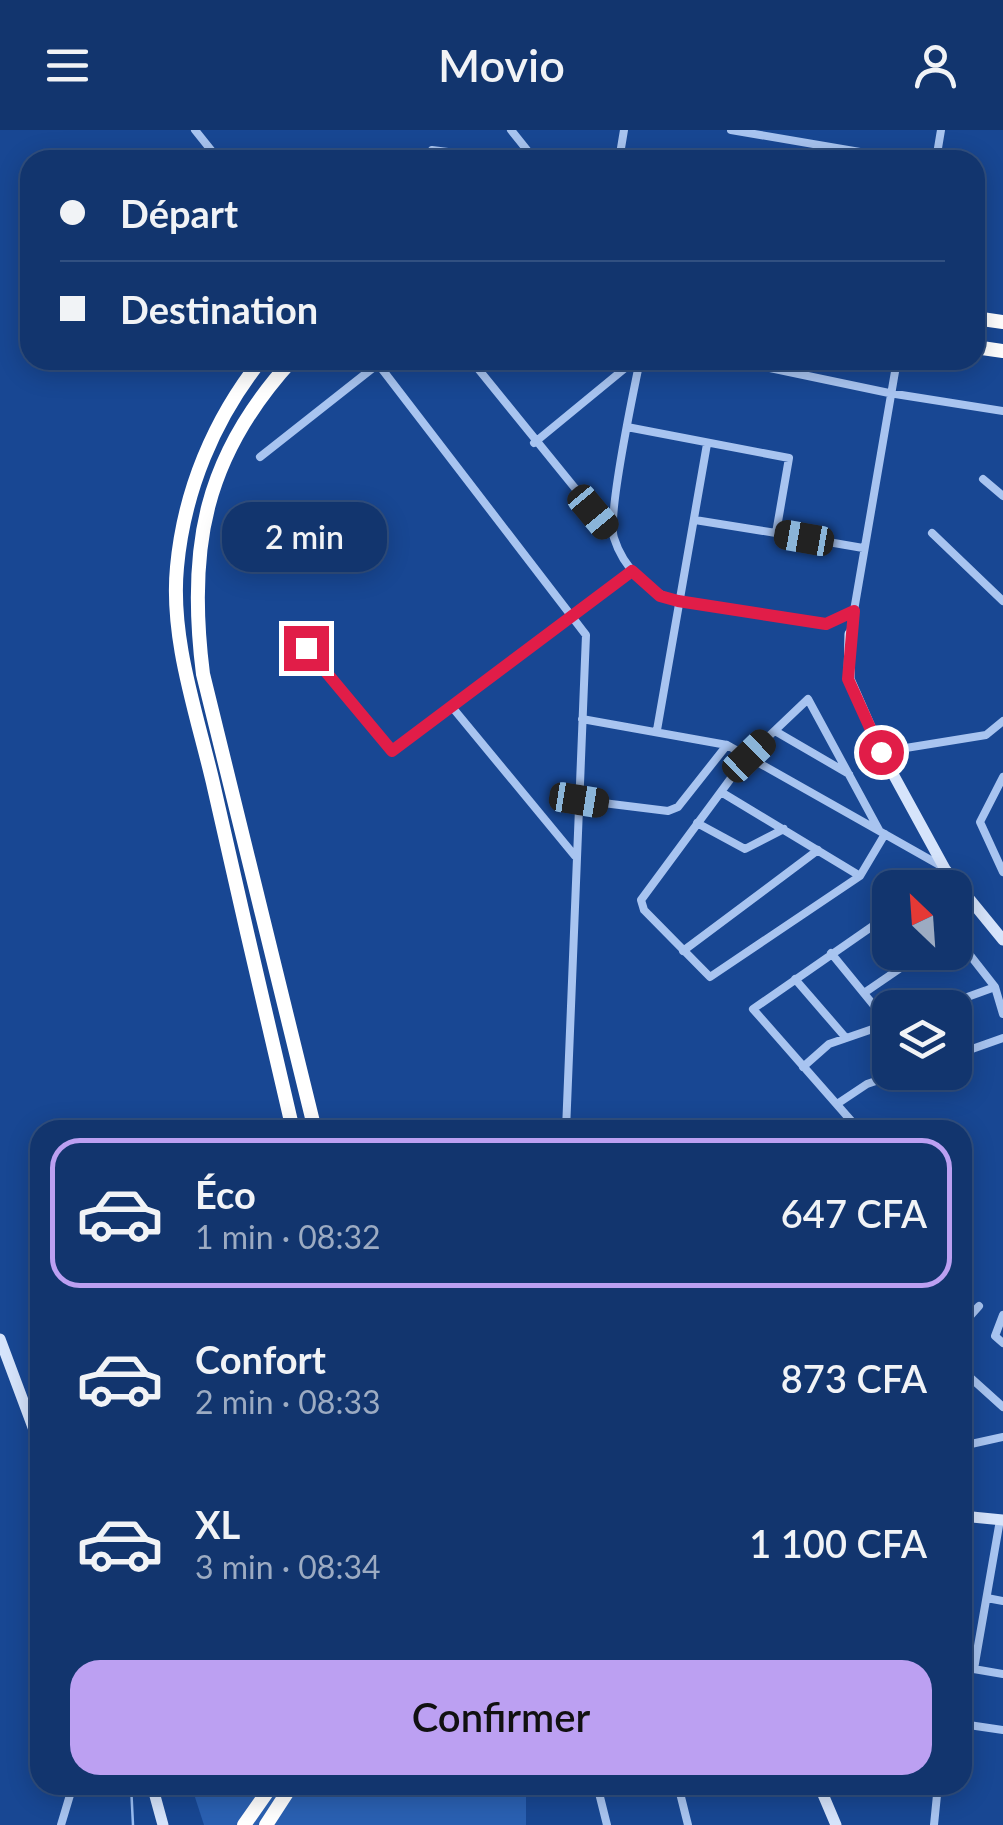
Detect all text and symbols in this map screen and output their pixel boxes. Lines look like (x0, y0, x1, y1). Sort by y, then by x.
icon: menu (40, 38, 95, 93)
text: Movio (438, 38, 565, 92)
icon: person (908, 38, 963, 93)
text: Départ (120, 190, 238, 236)
text: Destination (120, 286, 318, 332)
car (562, 479, 624, 545)
callout: 2 min (224, 503, 388, 573)
text: 2 min (265, 517, 344, 556)
car (772, 518, 836, 558)
route end (284, 626, 329, 671)
car (717, 724, 781, 788)
route start (859, 730, 904, 775)
car (547, 780, 611, 820)
north arrow (872, 870, 972, 970)
map controls (872, 870, 972, 1090)
button: layers (872, 990, 972, 1090)
icon: car (75, 1168, 165, 1258)
text: Éco (195, 1171, 256, 1217)
text: 647 CFA (781, 1190, 927, 1236)
text: 1 min · 08:32 (195, 1217, 381, 1256)
icon: car (75, 1333, 165, 1423)
text: Confort (195, 1336, 326, 1382)
text: 873 CFA (781, 1355, 927, 1401)
text: 2 min · 08:33 (195, 1382, 381, 1421)
icon: car (75, 1498, 165, 1588)
text: XL (195, 1501, 240, 1547)
text: 1 100 CFA (749, 1520, 927, 1566)
text: 3 min · 08:34 (195, 1547, 381, 1586)
button: Confirmer (70, 1660, 932, 1775)

